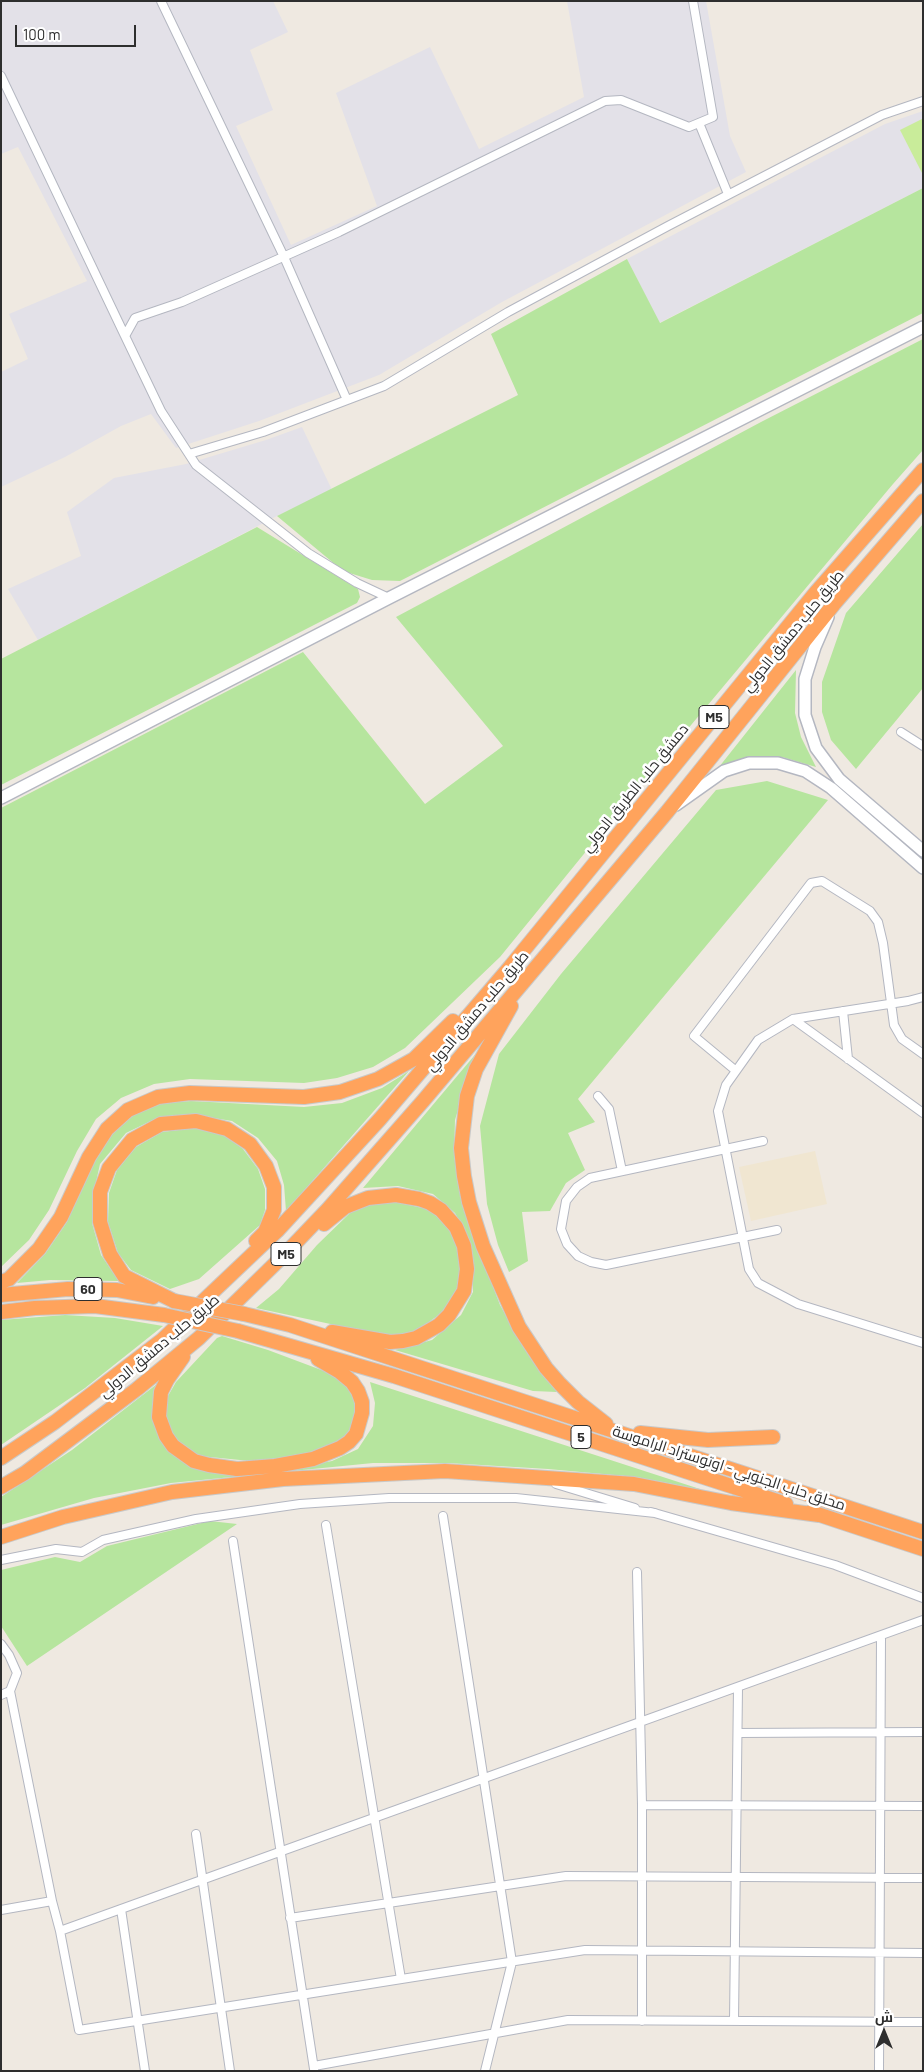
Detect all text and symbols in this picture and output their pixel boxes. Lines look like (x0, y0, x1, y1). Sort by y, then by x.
scale bar (18, 15, 139, 47)
text: 100 m (23, 25, 61, 43)
street label: طريق حلب دمشق الدولي (738, 567, 848, 695)
road number: M5 (699, 706, 729, 729)
street label: دمشق حلب الطريق الدولي (578, 720, 692, 856)
street label: طريق حلب دمشق الدولي (421, 947, 533, 1075)
road number: M5 (271, 1242, 301, 1266)
road number: 60 (74, 1278, 102, 1300)
street label: طريق حلب دمشق الدولي (95, 1290, 223, 1402)
street label: محلق حلب الجنوبي - اوتوستراد الراموسة (610, 1422, 848, 1514)
road number: 5 (571, 1425, 591, 1448)
north arrow (859, 2007, 909, 2057)
text: ش (875, 2008, 893, 2025)

